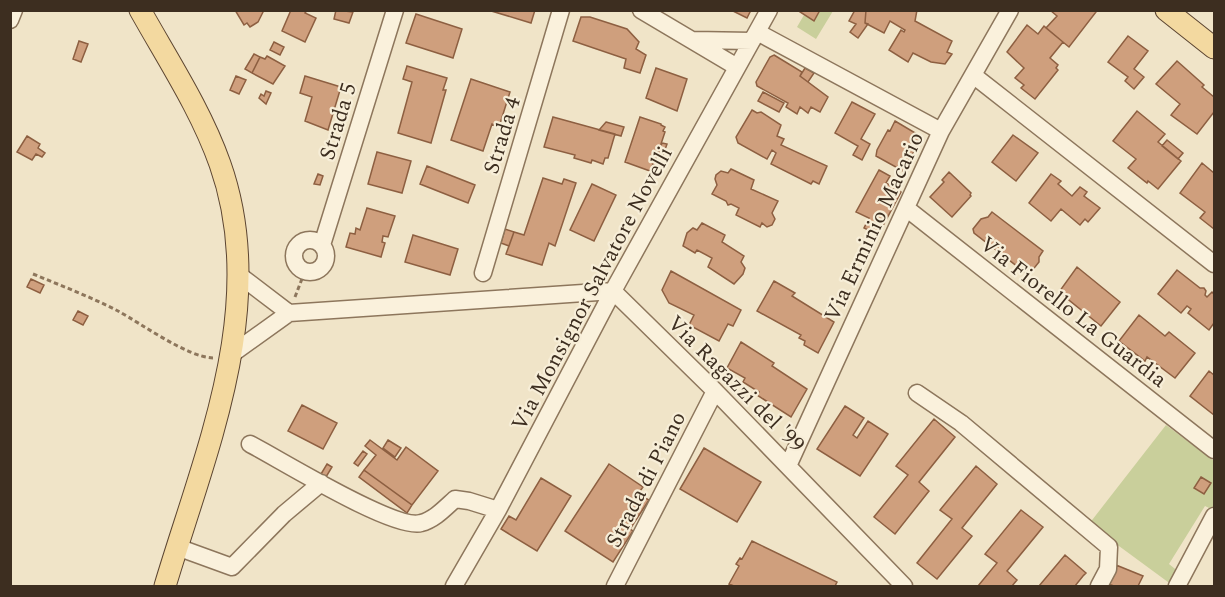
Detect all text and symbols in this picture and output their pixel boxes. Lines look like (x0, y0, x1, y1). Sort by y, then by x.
street label: Strada 5 (311, 79, 366, 164)
street label: Strada 4 (475, 93, 530, 178)
street label: Via Erminio Macario (816, 126, 933, 327)
street label: Via Monsignor Salvatore Novelli (503, 141, 682, 437)
street label: Via Fiorello La Guardia (972, 228, 1174, 396)
street label: Via Ragazzi del '99 (660, 308, 812, 460)
street label: Strada di Piano (598, 406, 695, 554)

